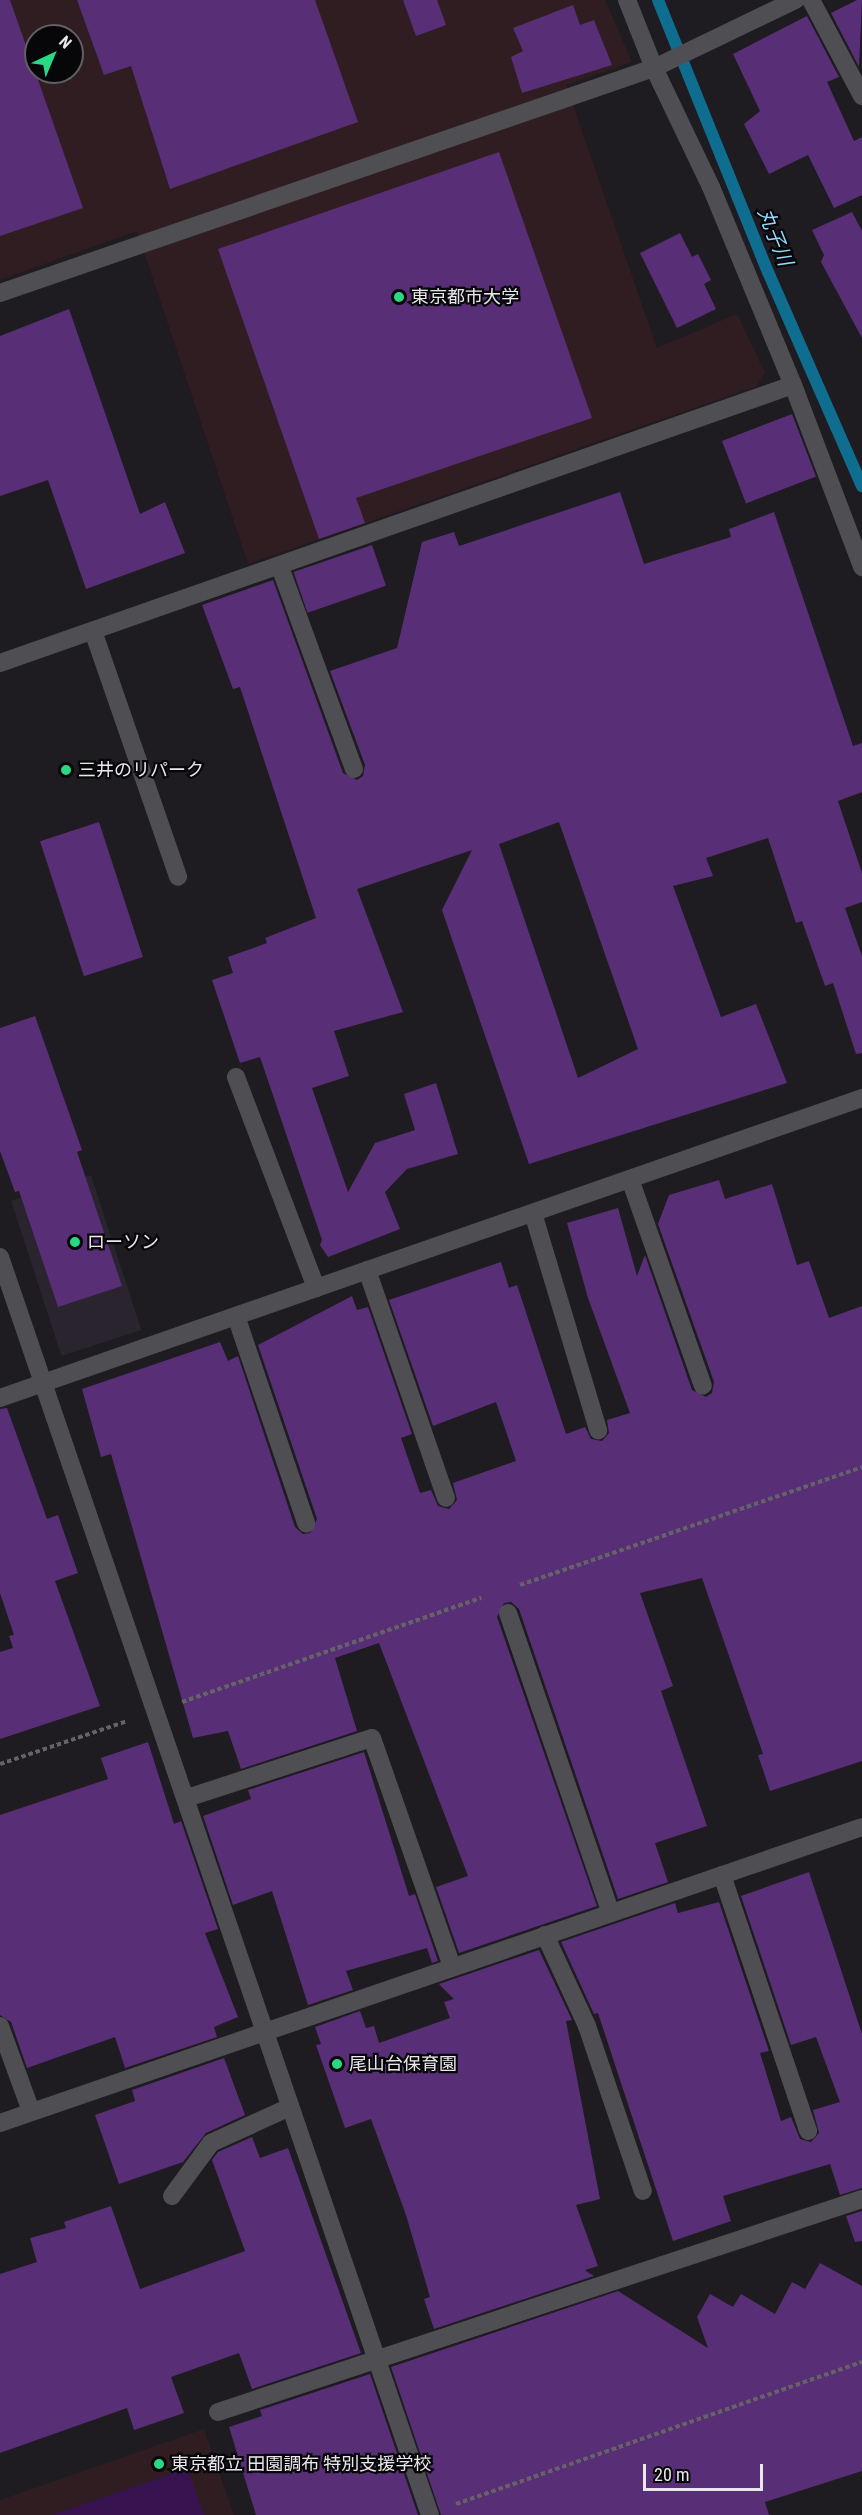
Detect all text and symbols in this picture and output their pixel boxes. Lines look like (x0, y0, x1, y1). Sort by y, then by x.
north arrow (24, 24, 84, 84)
text: N (55, 32, 76, 52)
water label: 丸子川 (753, 205, 797, 269)
place label: 東京都市大学 (411, 286, 519, 308)
marker: 東京都市大学 (392, 290, 406, 304)
place label: 三井のリパーク (78, 759, 204, 781)
marker: 三井のリパーク (59, 763, 73, 777)
place label: ローソン (87, 1231, 159, 1253)
marker: ローソン (68, 1235, 82, 1249)
place label: 尾山台保育園 (349, 2053, 457, 2075)
marker: 尾山台保育園 (330, 2057, 344, 2071)
scale bar (646, 2452, 766, 2490)
place label: 東京都立 田園調布 特別支援学校 (171, 2453, 431, 2475)
marker: 東京都立 田園調布 特別支援学校 (152, 2457, 166, 2471)
text: 20 m (654, 2464, 689, 2485)

